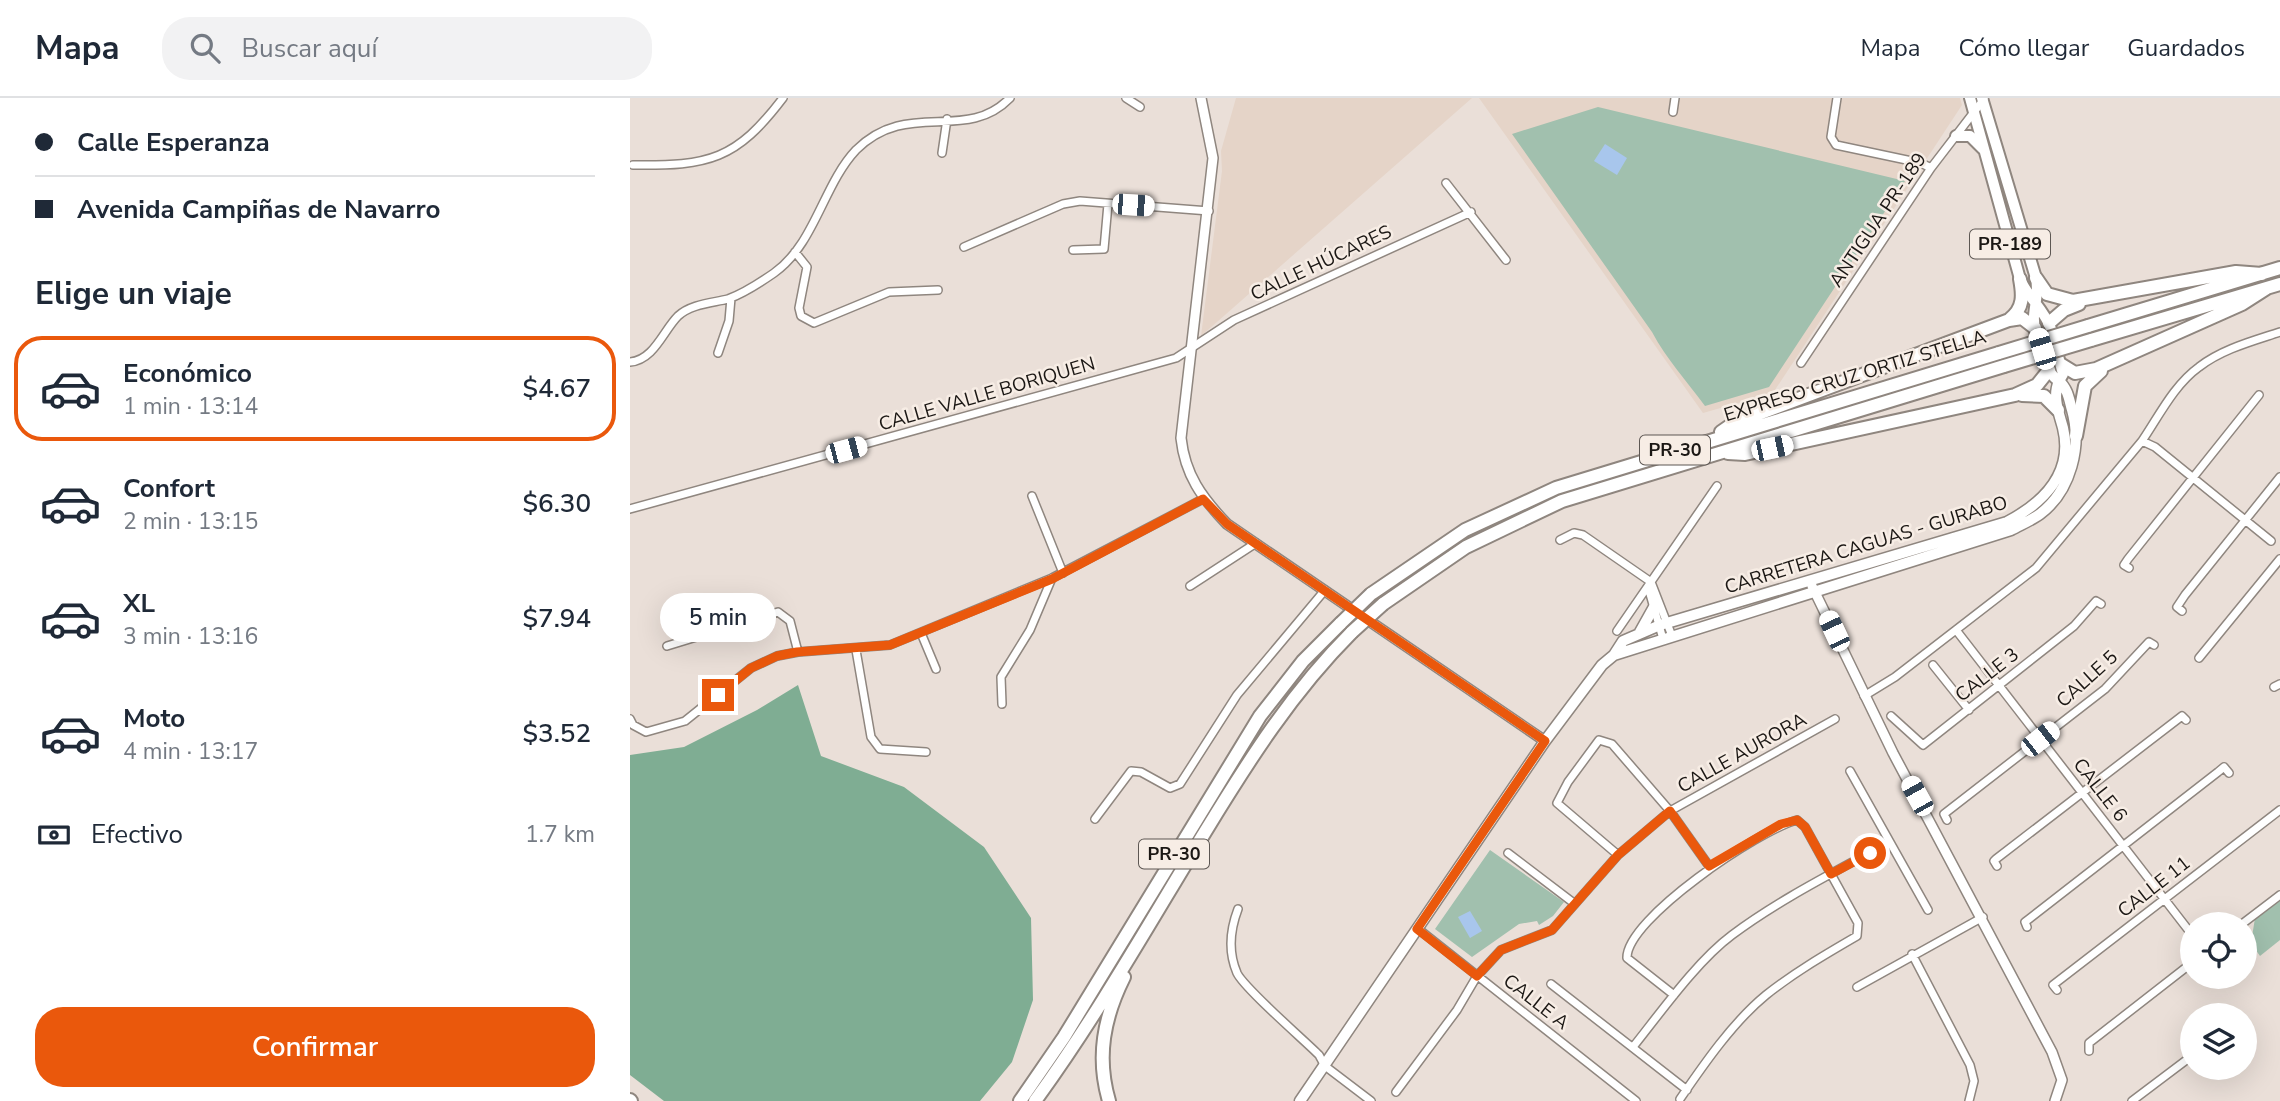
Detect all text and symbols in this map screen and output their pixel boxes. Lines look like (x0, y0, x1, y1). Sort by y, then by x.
search box (162, 17, 652, 80)
text: Mapa (35, 26, 120, 71)
icon: search (186, 29, 224, 67)
text: Buscar aquí (242, 31, 377, 66)
text: Mapa (1860, 32, 1920, 64)
text: Cómo llegar (1958, 32, 2089, 64)
text: Guardados (2127, 32, 2245, 64)
text: Calle Esperanza (77, 125, 270, 160)
street label: ANTIGUA PR-189 (1823, 148, 1933, 292)
text: Avenida Campiñas de Navarro (77, 192, 440, 227)
car (1112, 193, 1155, 217)
street label: CALLE HÚCARES (1246, 219, 1396, 307)
road number: PR-189 (1970, 230, 2050, 258)
text: Elige un viaje (35, 272, 232, 315)
street label: EXPRESO CRUZ ORTIZ STELLA (1721, 324, 1989, 428)
car (2026, 326, 2059, 372)
street label: CALLE VALLE BORIQUEN (876, 351, 1098, 437)
text: Económico (123, 356, 252, 391)
icon: car (39, 357, 102, 420)
text: $4.67 (522, 371, 591, 406)
text: 1 min · 13:14 (123, 391, 258, 422)
car (1750, 433, 1795, 463)
car (823, 434, 870, 466)
road number: PR-30 (1640, 436, 1710, 464)
text: Confort (123, 471, 215, 506)
icon: car (39, 472, 102, 535)
text: $6.30 (522, 486, 591, 521)
street label: CARRETERA CAGUAS - GURABO (1721, 490, 2011, 600)
text: 2 min · 13:15 (123, 506, 258, 537)
text: XL (123, 586, 155, 621)
icon: car (39, 587, 102, 650)
callout: 5 min (660, 594, 776, 642)
text: $7.94 (522, 601, 591, 636)
text: 5 min (689, 602, 747, 633)
car (1816, 608, 1853, 654)
text: 3 min · 13:16 (123, 621, 258, 652)
street label: CALLE 3 (1950, 642, 2024, 708)
street label: CALLE 5 (2051, 644, 2123, 714)
route end (702, 679, 734, 711)
text: Moto (123, 701, 185, 736)
icon: car (39, 702, 102, 765)
street label: CALLE AURORA (1673, 707, 1811, 799)
text: $3.52 (522, 716, 591, 751)
car (2017, 718, 2064, 760)
text: 4 min · 13:17 (123, 736, 258, 767)
street label: CALLE 6 (2067, 753, 2133, 827)
car (1898, 773, 1937, 819)
icon: cash (35, 816, 73, 854)
text: Efectivo (91, 817, 183, 852)
text: 1.7 km (525, 819, 595, 850)
route start (1854, 837, 1886, 869)
road number: PR-30 (1139, 840, 1209, 868)
street label: CALLE 11 (2112, 850, 2196, 924)
map controls (2180, 912, 2257, 1080)
button: locate (2180, 912, 2257, 989)
street label: CALLE A (1498, 968, 1574, 1036)
button: layers (2180, 1003, 2257, 1080)
button: Confirmar (35, 1007, 595, 1087)

